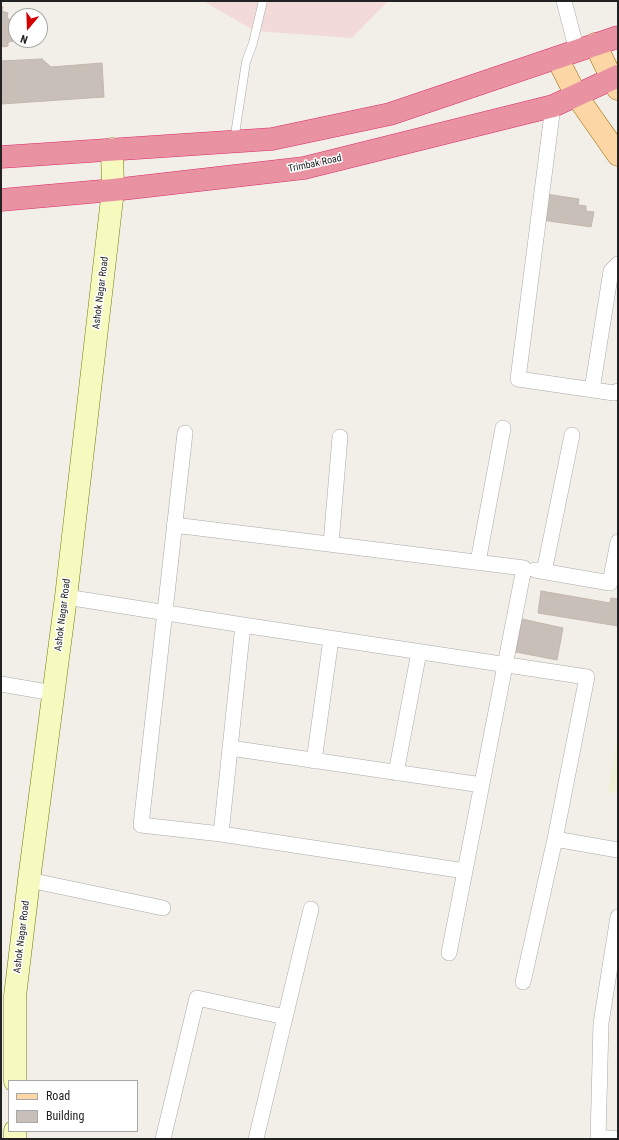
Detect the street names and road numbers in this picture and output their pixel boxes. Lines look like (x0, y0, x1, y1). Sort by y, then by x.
street label: Trimbak Road (287, 152, 343, 176)
street label: Ashok Nagar Road (91, 256, 111, 330)
street label: Ashok Nagar Road (53, 578, 73, 652)
street label: Ashok Nagar Road (12, 900, 32, 974)

